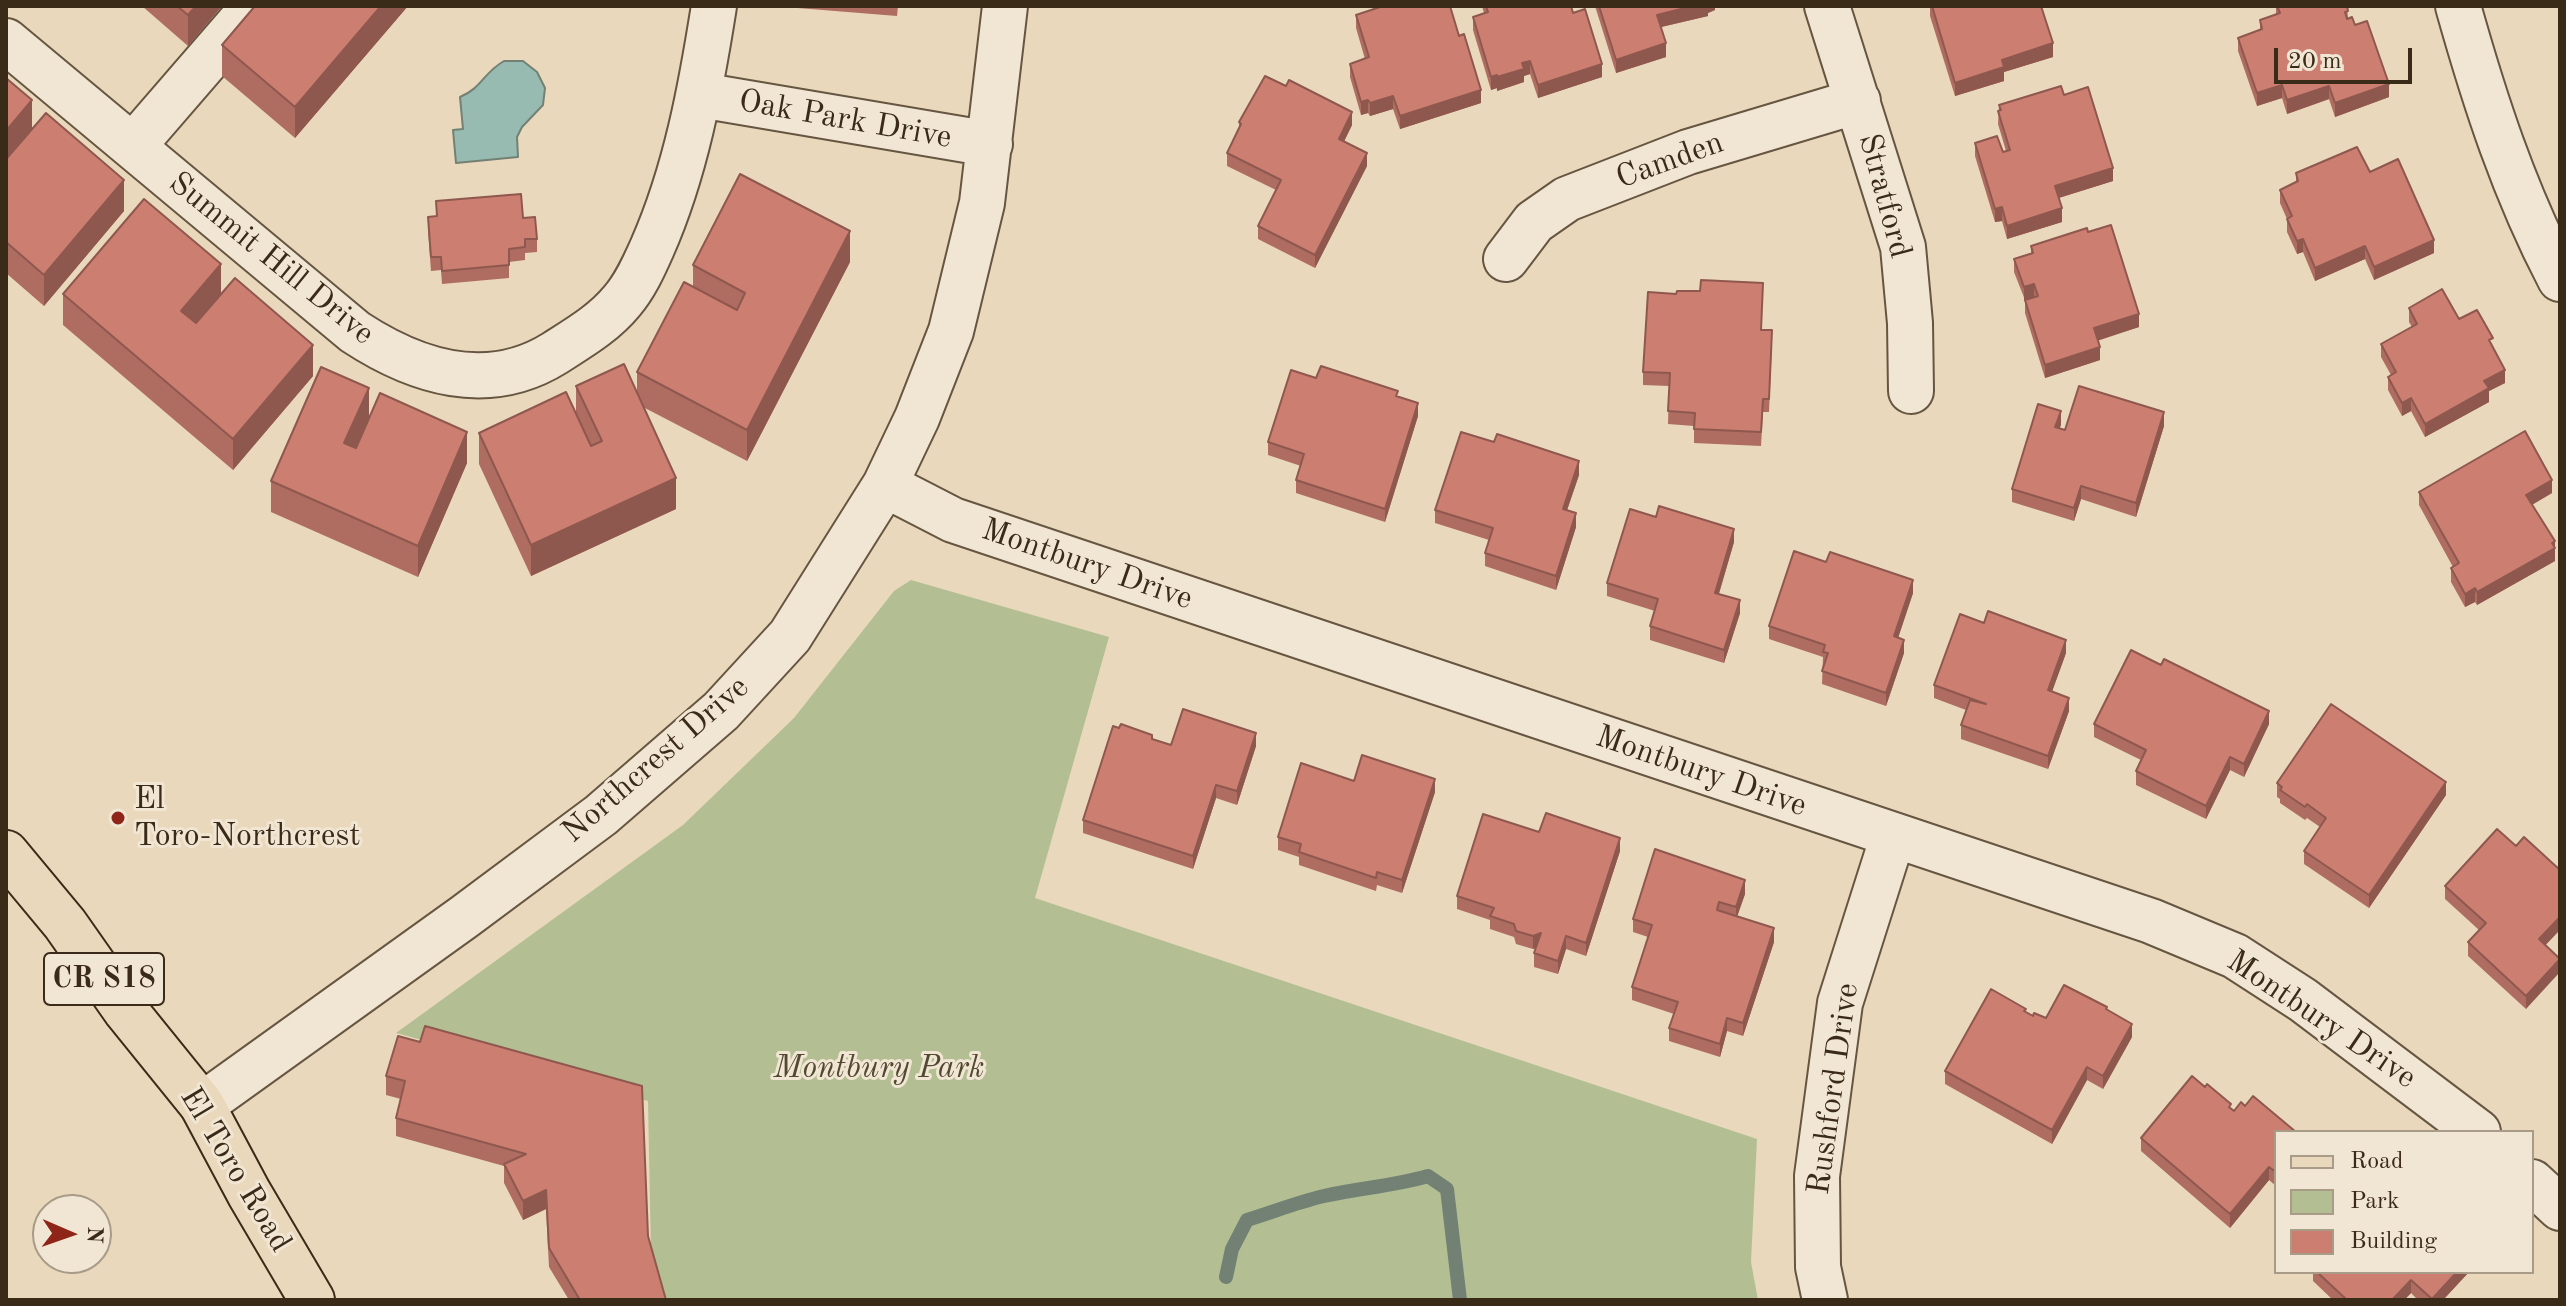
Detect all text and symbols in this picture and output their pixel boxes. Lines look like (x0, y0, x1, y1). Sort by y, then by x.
scale bar (2278, 32, 2416, 82)
text: 20 m (2288, 50, 2342, 74)
street label: Oak Park Drive (736, 82, 954, 158)
street label: Camden (1611, 124, 1729, 198)
street label: Stratford (1849, 129, 1919, 263)
street label: Summit Hill Drive (160, 164, 382, 354)
street label: Montbury Drive (976, 511, 1198, 619)
street label: Northcrest Drive (555, 668, 757, 852)
street label: Montbury Drive (1590, 718, 1812, 826)
place label: El Toro-Northcrest (134, 781, 360, 856)
marker: El Toro-Northcrest (109, 809, 127, 827)
street label: Montbury Drive (2219, 942, 2423, 1098)
road number: CR S18 (44, 953, 164, 1005)
street label: Rushford Drive (1800, 981, 1868, 1197)
park label: Montbury Park (774, 1050, 984, 1088)
street label: El Toro Road (171, 1081, 299, 1259)
legend (2274, 1130, 2534, 1274)
text: Road (2350, 1150, 2403, 1174)
text: Park (2350, 1190, 2399, 1214)
north arrow (32, 1194, 112, 1274)
text: N (83, 1226, 105, 1244)
text: Building (2350, 1230, 2437, 1254)

